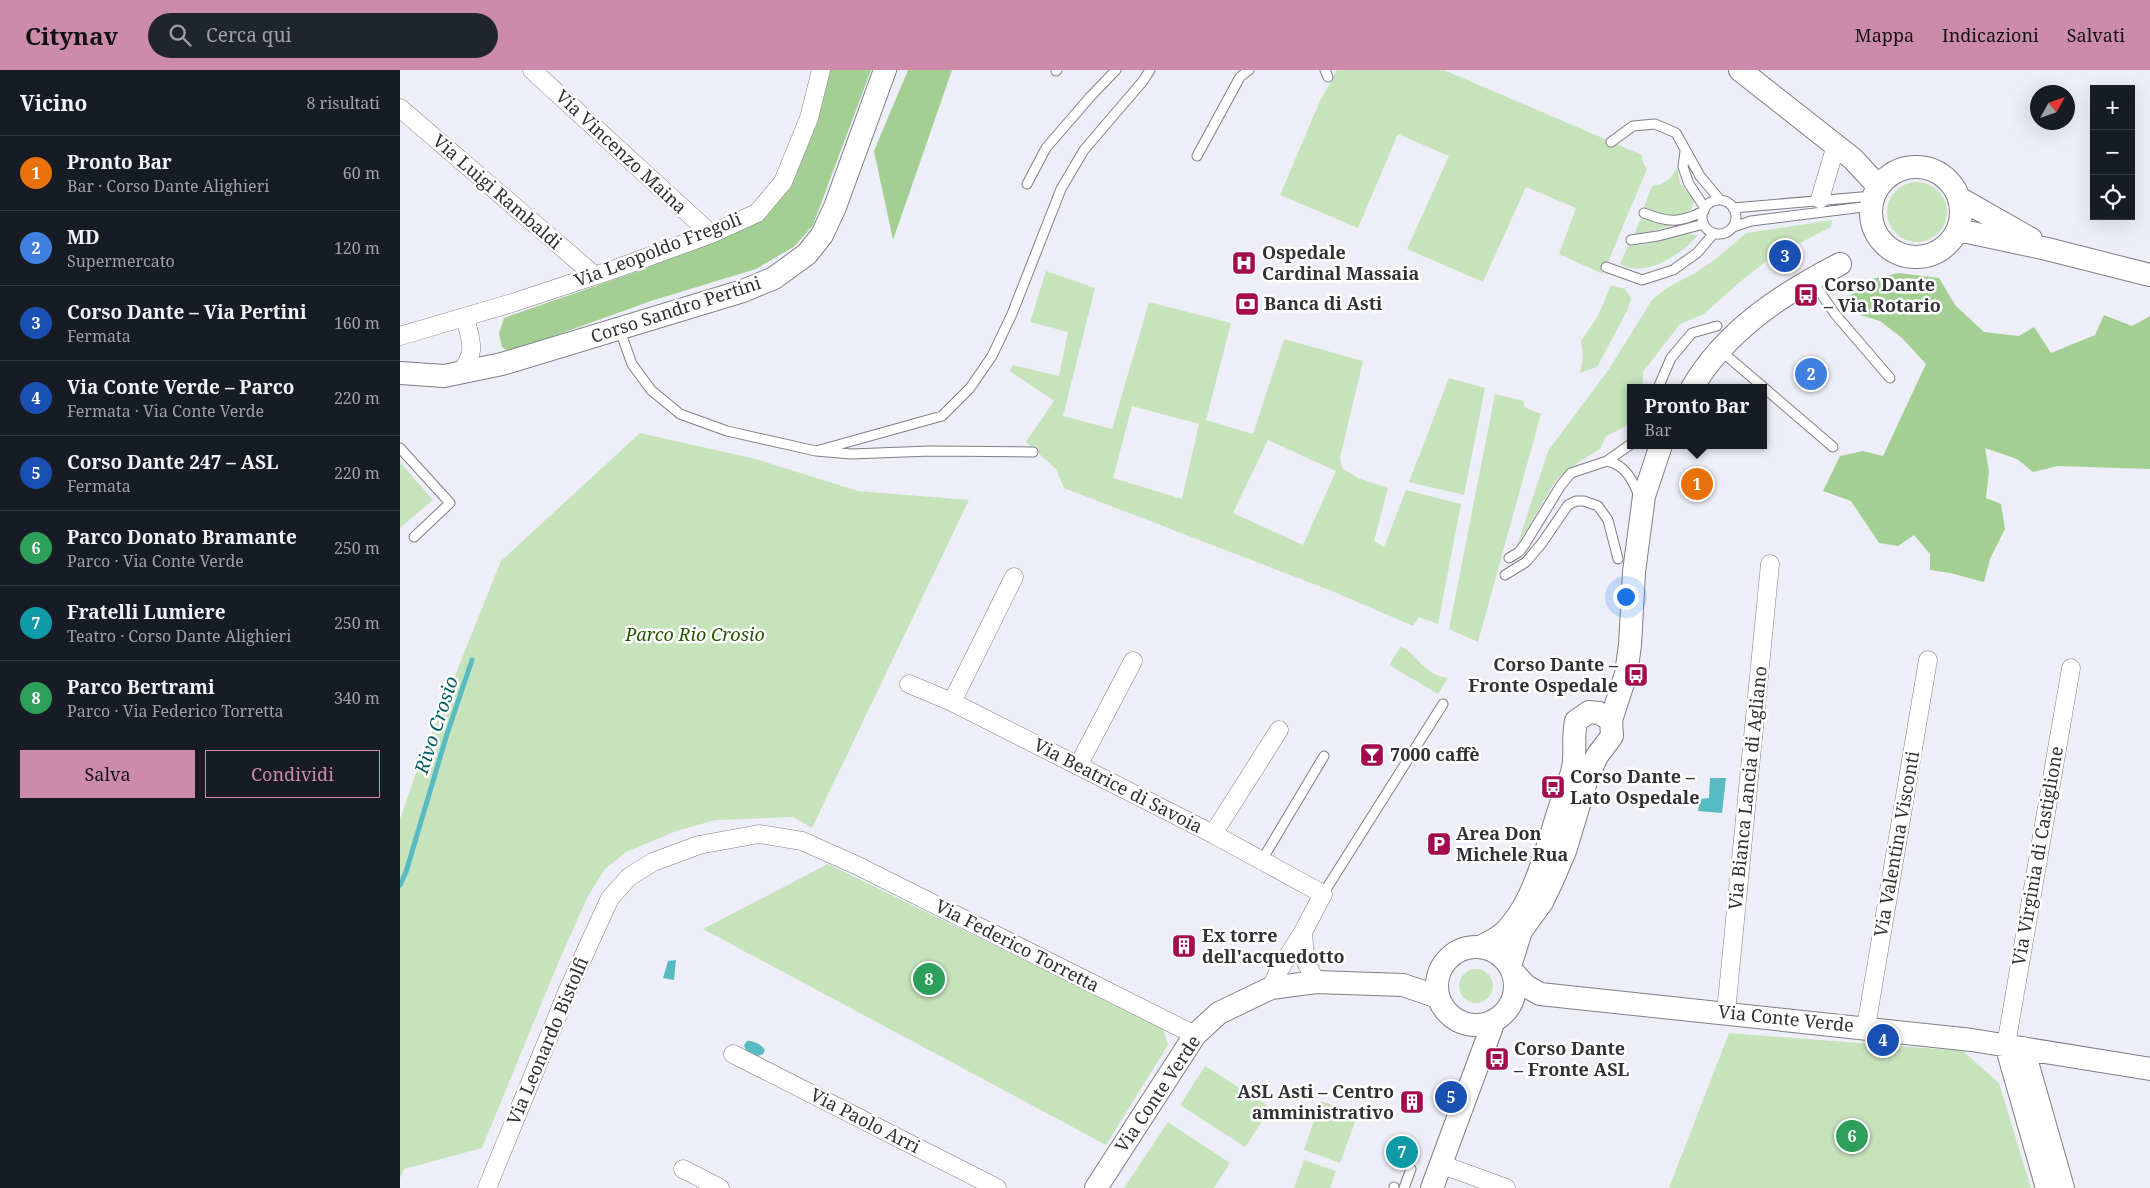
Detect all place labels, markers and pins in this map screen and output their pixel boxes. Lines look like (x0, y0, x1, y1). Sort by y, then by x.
pin: 3 (1769, 237, 1801, 275)
place label: Ospedale Cardinal Massaia (1262, 240, 1419, 285)
hospital icon: Ospedale Cardinal Massaia (1231, 250, 1257, 276)
place label: Corso Dante – Via Rotario (1823, 272, 1941, 317)
bus stop icon: Corso Dante – Via Rotario (1793, 282, 1819, 308)
bank icon: Banca di Asti (1234, 291, 1260, 317)
place label: Banca di Asti (1264, 291, 1383, 315)
pin: 2 (1795, 355, 1827, 393)
pin: 1 (1681, 465, 1713, 503)
place label: Corso Dante – Fronte Ospedale (1468, 652, 1619, 697)
bus stop icon: Corso Dante – Fronte Ospedale (1623, 662, 1649, 688)
bar icon: 7000 caffè (1359, 742, 1385, 768)
place label: 7000 caffè (1390, 742, 1480, 766)
place label: Corso Dante – Lato Ospedale (1570, 764, 1699, 809)
bus stop icon: Corso Dante – Lato Ospedale (1540, 774, 1566, 800)
place label: Area Don Michele Rua (1456, 821, 1568, 866)
parking icon: Area Don Michele Rua (1426, 831, 1452, 857)
place label: Ex torre dell'acquedotto (1202, 923, 1345, 968)
building icon: Ex torre dell'acquedotto (1171, 933, 1197, 959)
pin: 8 (913, 960, 945, 998)
pin: 4 (1867, 1021, 1899, 1059)
place label: Corso Dante – Fronte ASL (1513, 1036, 1630, 1081)
bus stop icon: Corso Dante – Fronte ASL (1484, 1046, 1510, 1072)
pin: 5 (1435, 1078, 1467, 1116)
place label: ASL Asti – Centro amministrativo (1237, 1079, 1394, 1124)
building icon: ASL Asti – Centro amministrativo (1399, 1089, 1425, 1115)
pin: 6 (1836, 1117, 1868, 1155)
pin: 7 (1386, 1133, 1418, 1171)

